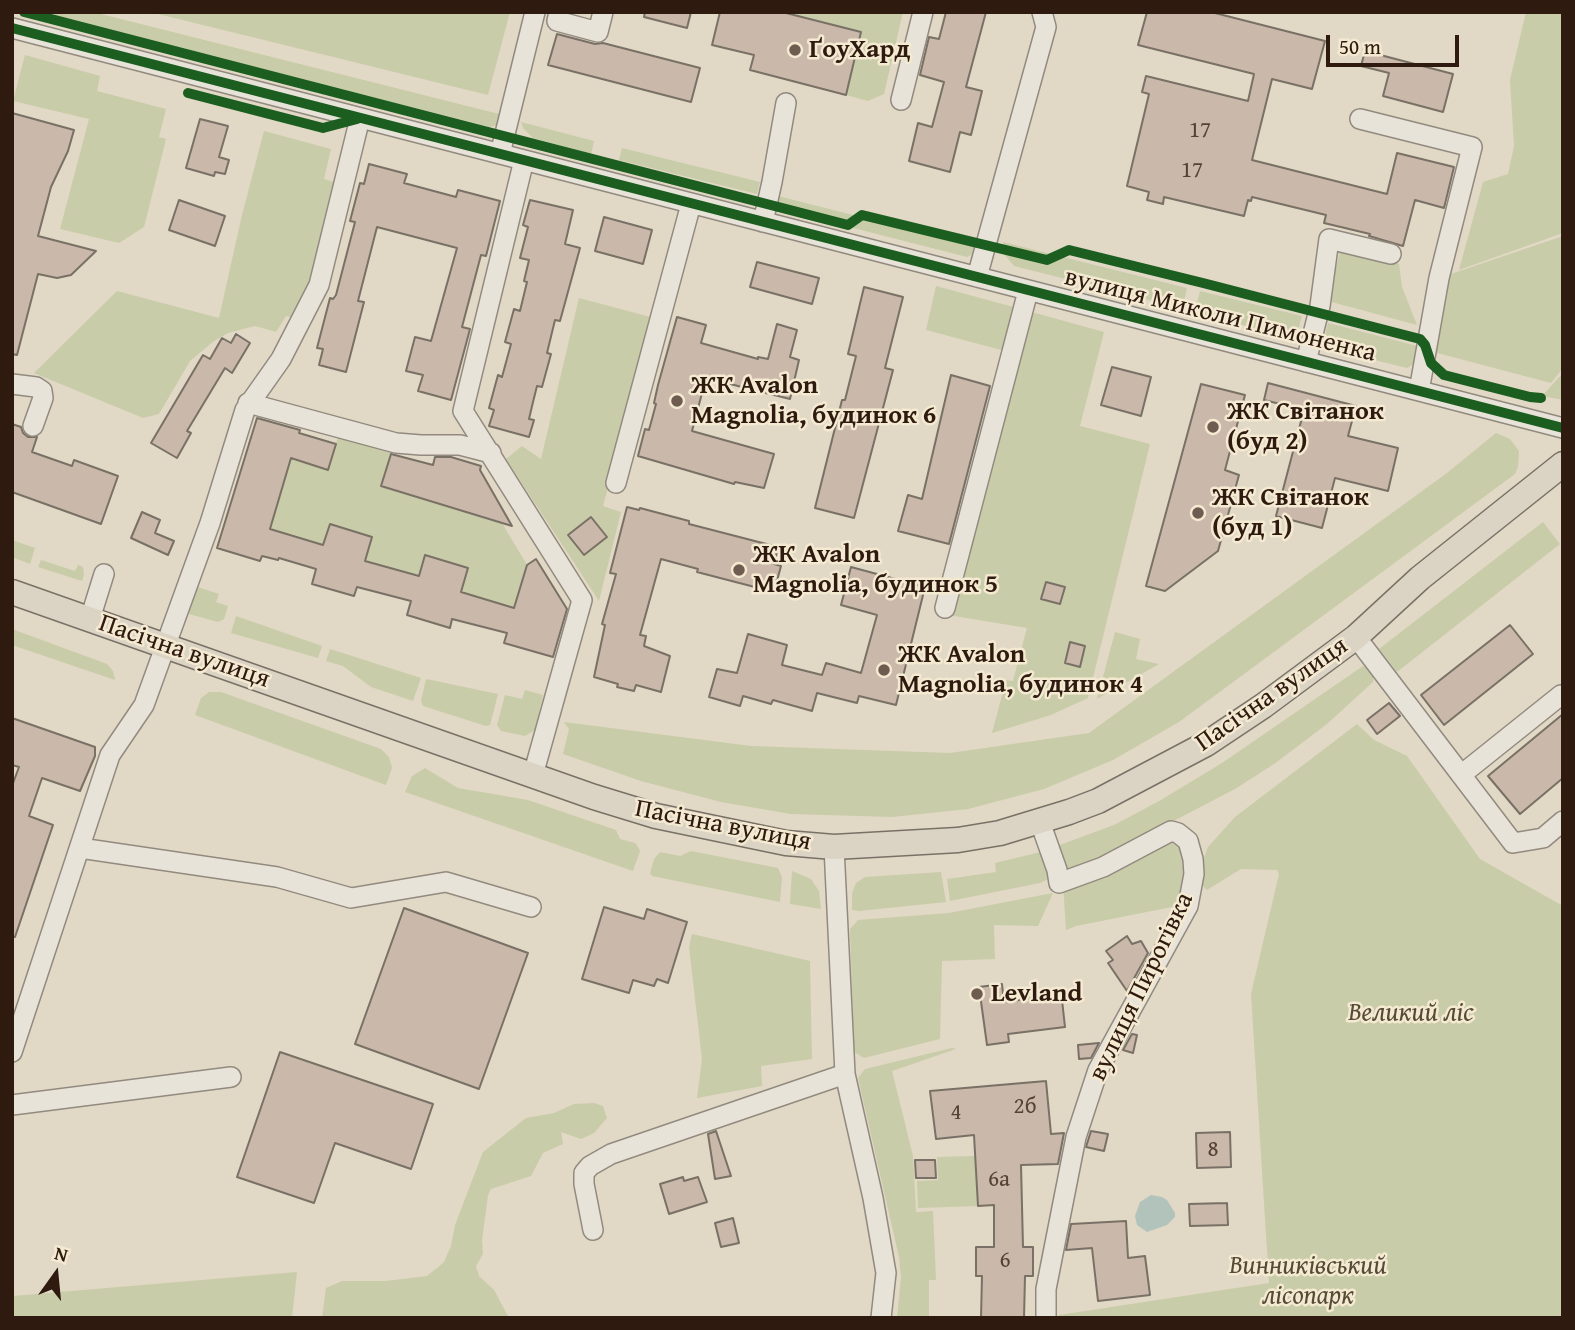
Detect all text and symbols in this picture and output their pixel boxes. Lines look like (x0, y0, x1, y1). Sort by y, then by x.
scale bar (1330, 21, 1463, 65)
text: 50 m (1339, 31, 1381, 62)
place label: ҐоуХард (809, 34, 910, 66)
marker: ҐоуХард (787, 42, 803, 58)
house number: 17 (1189, 117, 1211, 145)
house number: 17 (1181, 157, 1203, 185)
street label: вулиця Миколи Пимоненка (1061, 262, 1379, 370)
place label: ЖК Avalon Magnolia, будинок 6 (691, 370, 936, 432)
marker: ЖК Avalon Magnolia, будинок 6 (669, 393, 685, 409)
place label: ЖК Світанок (буд 2) (1227, 396, 1384, 458)
marker: ЖК Світанок (буд 2) (1205, 419, 1221, 435)
place label: ЖК Світанок (буд 1) (1212, 482, 1369, 544)
marker: ЖК Світанок (буд 1) (1190, 505, 1206, 521)
place label: ЖК Avalon Magnolia, будинок 5 (753, 539, 998, 600)
marker: ЖК Avalon Magnolia, будинок 5 (731, 562, 747, 578)
street label: Пасічна вулиця (94, 608, 274, 696)
street label: Пасічна вулиця (1190, 631, 1354, 759)
place label: ЖК Avalon Magnolia, будинок 4 (898, 639, 1143, 700)
marker: ЖК Avalon Magnolia, будинок 4 (876, 662, 892, 678)
street label: Пасічна вулиця (632, 794, 814, 858)
street label: вулиця Пирогівка (1083, 888, 1201, 1086)
place label: Levland (991, 978, 1082, 1010)
marker: Levland (969, 986, 985, 1002)
park label: Великий ліс (1348, 997, 1474, 1029)
house number: 2б (1014, 1093, 1036, 1121)
house number: 4 (950, 1099, 962, 1127)
house number: 8 (1207, 1136, 1219, 1164)
house number: 6а (988, 1166, 1010, 1194)
north arrow (21, 1239, 91, 1309)
text: N (52, 1239, 71, 1269)
house number: 6 (999, 1247, 1011, 1275)
park label: Винниківський лісопарк (1229, 1250, 1387, 1312)

